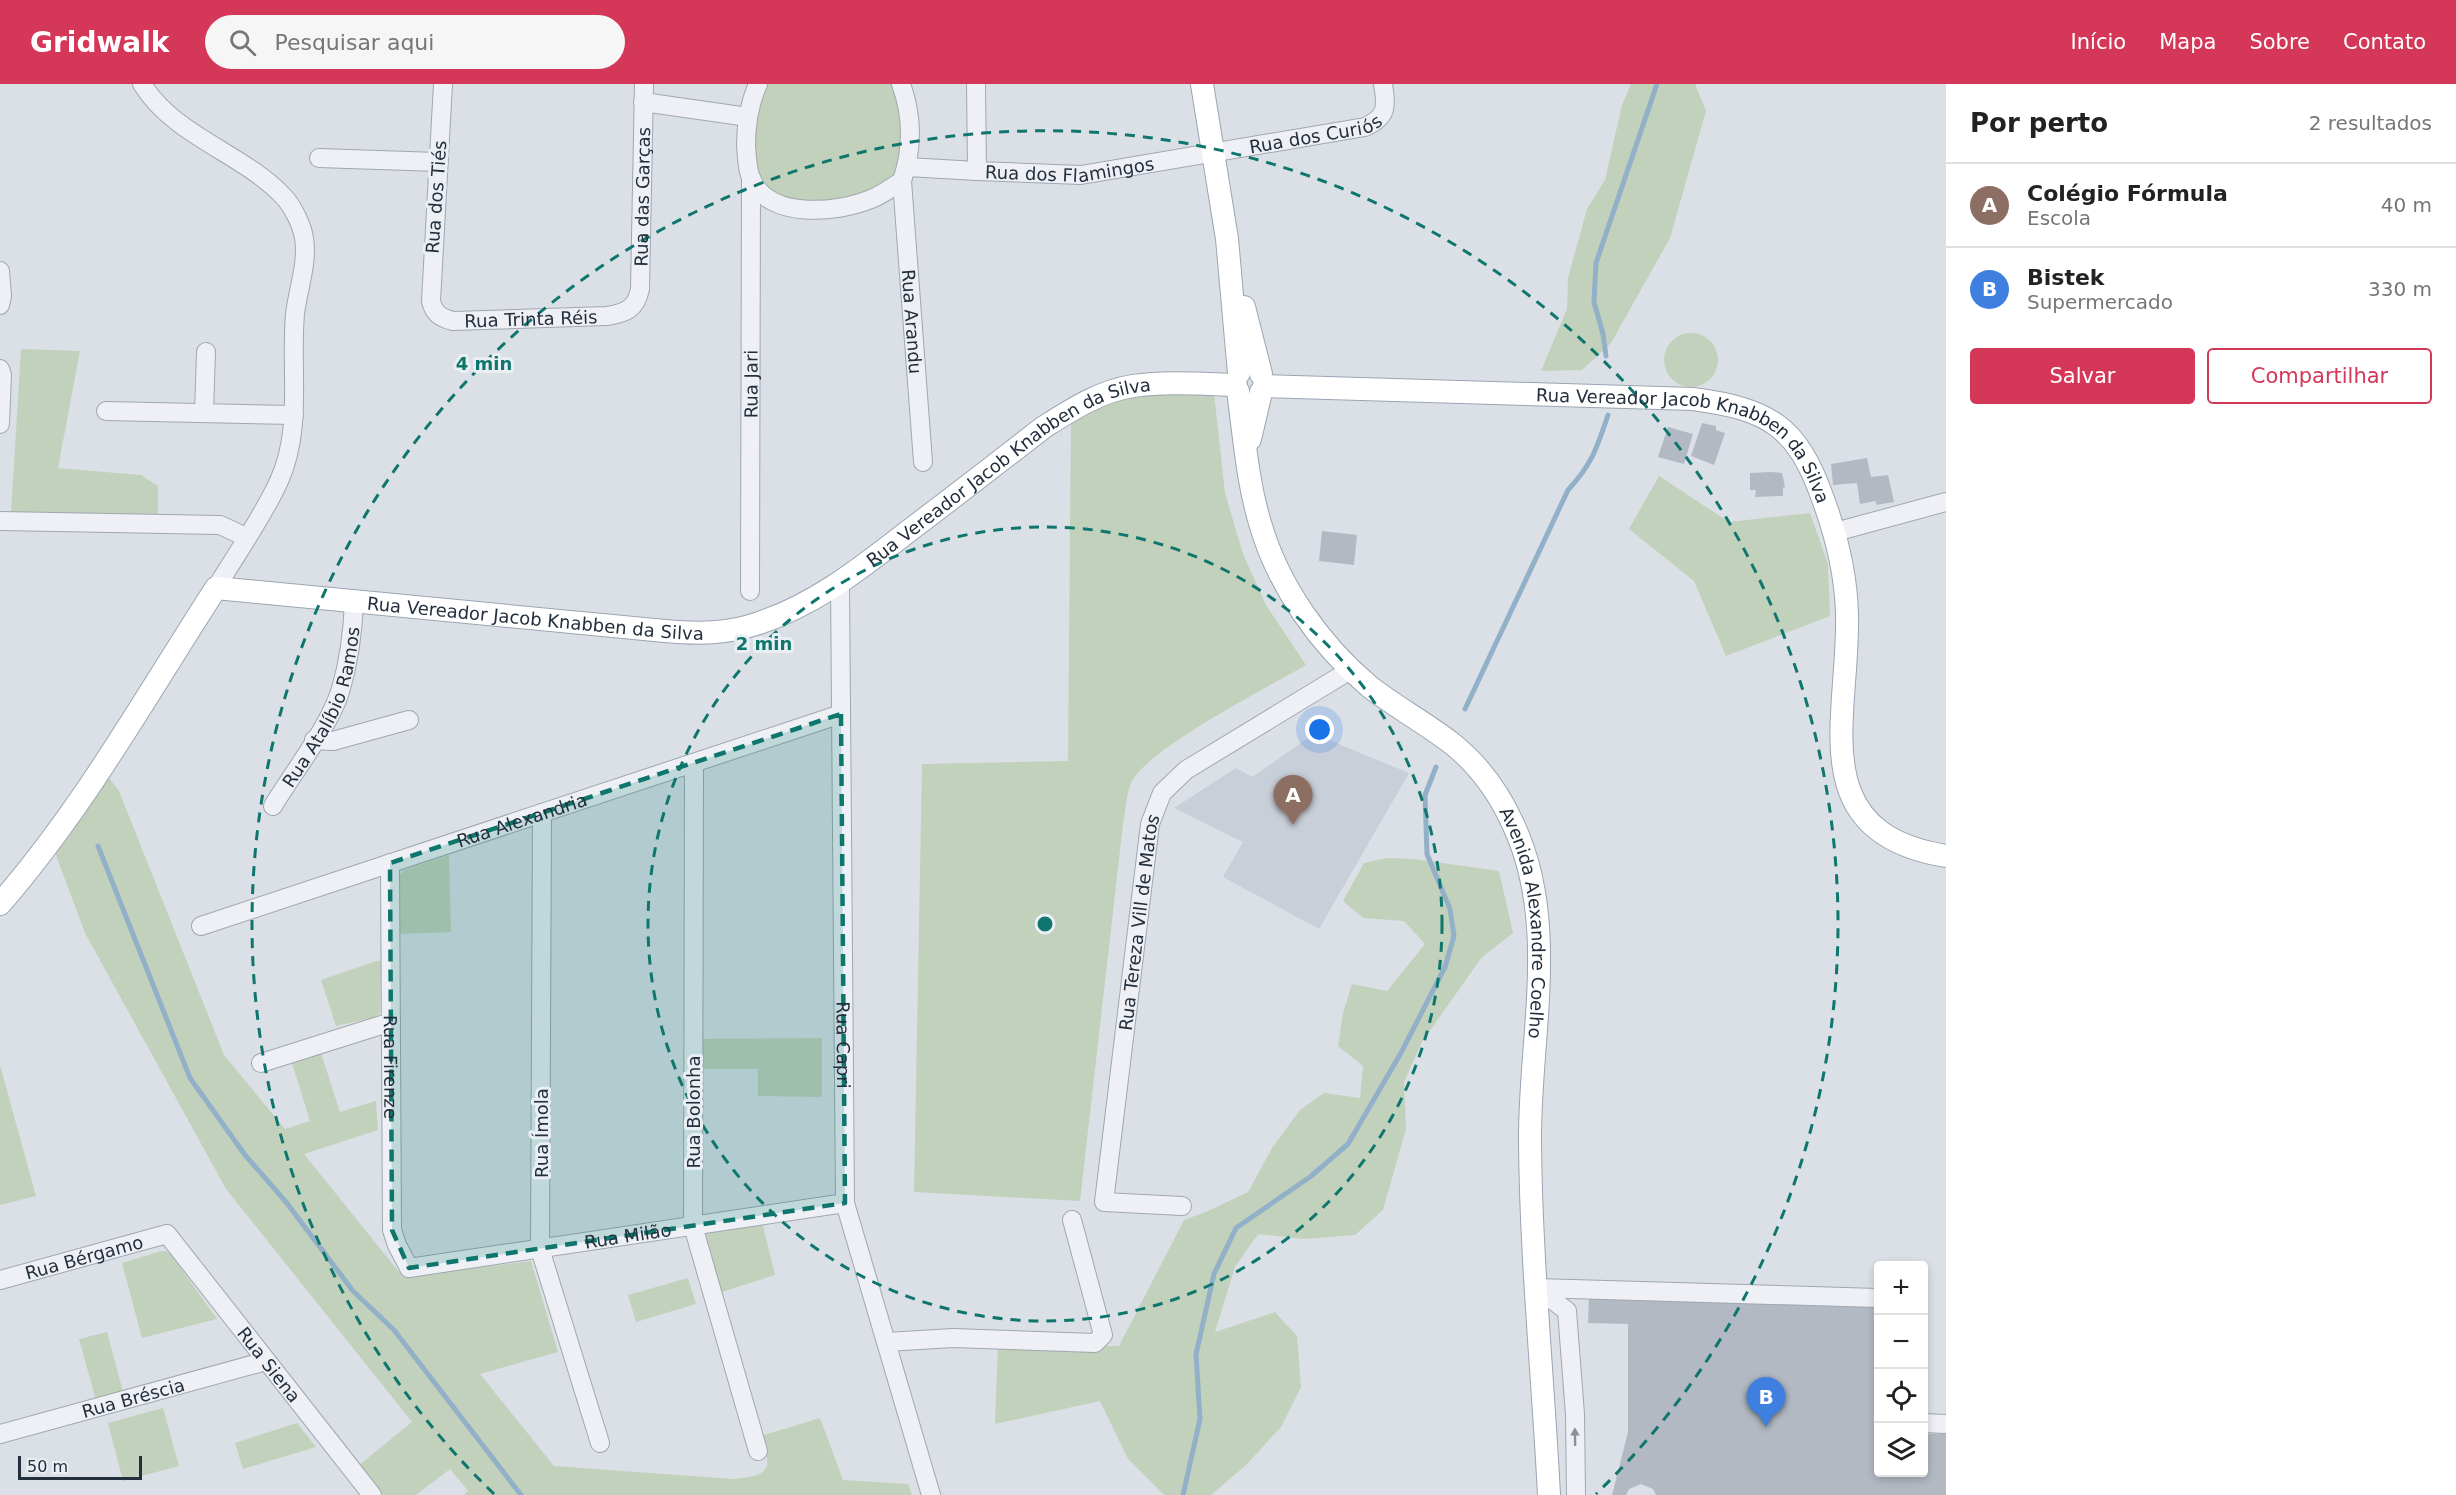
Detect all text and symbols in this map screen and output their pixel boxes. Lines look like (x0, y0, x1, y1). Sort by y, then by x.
search box (205, 15, 625, 69)
text: Gridwalk (30, 26, 169, 59)
icon: search (226, 26, 259, 59)
text: Pesquisar aqui (274, 30, 434, 55)
text: Início (2071, 30, 2126, 54)
text: Mapa (2159, 30, 2216, 54)
text: Sobre (2249, 30, 2310, 54)
text: Contato (2343, 30, 2426, 54)
text: Por perto (1970, 108, 2108, 138)
street label: Rua dos Curiós (1248, 110, 1386, 157)
text: 2 resultados (2309, 111, 2432, 135)
street label: Rua das Garças (630, 127, 654, 267)
street label: Rua dos Tiés (422, 140, 450, 254)
street label: Rua dos Flamingos (985, 152, 1155, 186)
text: Colégio Fórmula (2027, 181, 2228, 206)
text: A (1982, 193, 1997, 217)
text: 40 m (2381, 193, 2432, 217)
text: Escola (2027, 206, 2091, 230)
text: Bistek (2027, 265, 2104, 290)
street label: Rua Arandu (898, 269, 927, 375)
text: B (1982, 277, 1997, 301)
text: 330 m (2368, 277, 2432, 301)
text: Supermercado (2027, 290, 2173, 314)
street label: Rua Trinta Réis (464, 306, 598, 331)
button: Salvar (1970, 348, 2195, 404)
button: Compartilhar (2207, 348, 2432, 404)
street label: Rua Jari (740, 350, 761, 418)
text: 4 min (456, 353, 512, 374)
street label: Rua Vereador Jacob Knabben da Silva (862, 374, 1151, 570)
street label: Rua Vereador Jacob Knabben da Silva (1536, 384, 1834, 506)
street label: Rua Vereador Jacob Knabben da Silva (366, 592, 704, 643)
street label: Rua Atalíbio Ramos (278, 626, 363, 791)
text: 2 min (736, 633, 792, 654)
your location (1305, 715, 1334, 744)
pin: A (1274, 776, 1312, 825)
street label: Rua Alexandria (454, 788, 590, 851)
street label: Avenida Alexandre Coelho (1496, 803, 1550, 1040)
street label: Rua Tereza Vill de Matos (1114, 811, 1163, 1032)
centre of rings (1035, 914, 1055, 934)
street label: Rua Capri (833, 1001, 855, 1089)
street label: Rua Firenze (380, 1015, 402, 1119)
street label: Rua Bolonha (683, 1055, 704, 1169)
street label: Rua Ímola (531, 1088, 552, 1178)
street label: Rua Milão (583, 1219, 673, 1252)
street label: Rua Bérgamo (23, 1231, 145, 1283)
map controls (1874, 1261, 1928, 1477)
button: + (1874, 1261, 1928, 1315)
button: − (1874, 1315, 1928, 1369)
street label: Rua Siena (233, 1323, 305, 1406)
button: locate (1874, 1369, 1928, 1423)
street label: Rua Bréscia (79, 1373, 187, 1422)
pin: B (1746, 1378, 1786, 1427)
button: layers (1874, 1423, 1928, 1477)
one-way arrow (1571, 1427, 1580, 1446)
scale bar (18, 1453, 142, 1480)
text: 50 m (27, 1457, 68, 1476)

